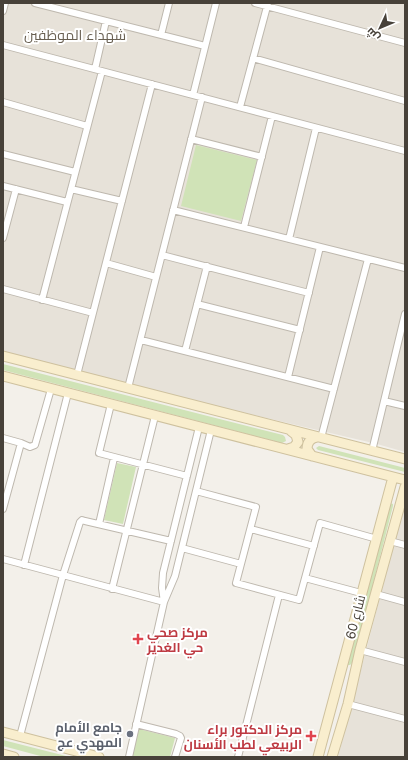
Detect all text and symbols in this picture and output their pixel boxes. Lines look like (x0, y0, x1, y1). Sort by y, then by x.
north arrow (360, 8, 400, 48)
text: ش (363, 25, 383, 45)
district label: شهداء الموظفين (24, 26, 126, 43)
street label: شارع 60 (342, 593, 369, 641)
place label: مركز صحي حي الغدير (146, 624, 208, 659)
marker: مركز صحي حي الغدير (132, 633, 144, 645)
place label: جامع الأمام المهدي عج (55, 719, 122, 754)
place label: مركز الدكتور براء الربيعي لطب الأسنان (184, 721, 302, 756)
marker: جامع الأمام المهدي عج (125, 729, 135, 739)
marker: مركز الدكتور براء الربيعي لطب الأسنان (305, 730, 317, 742)

